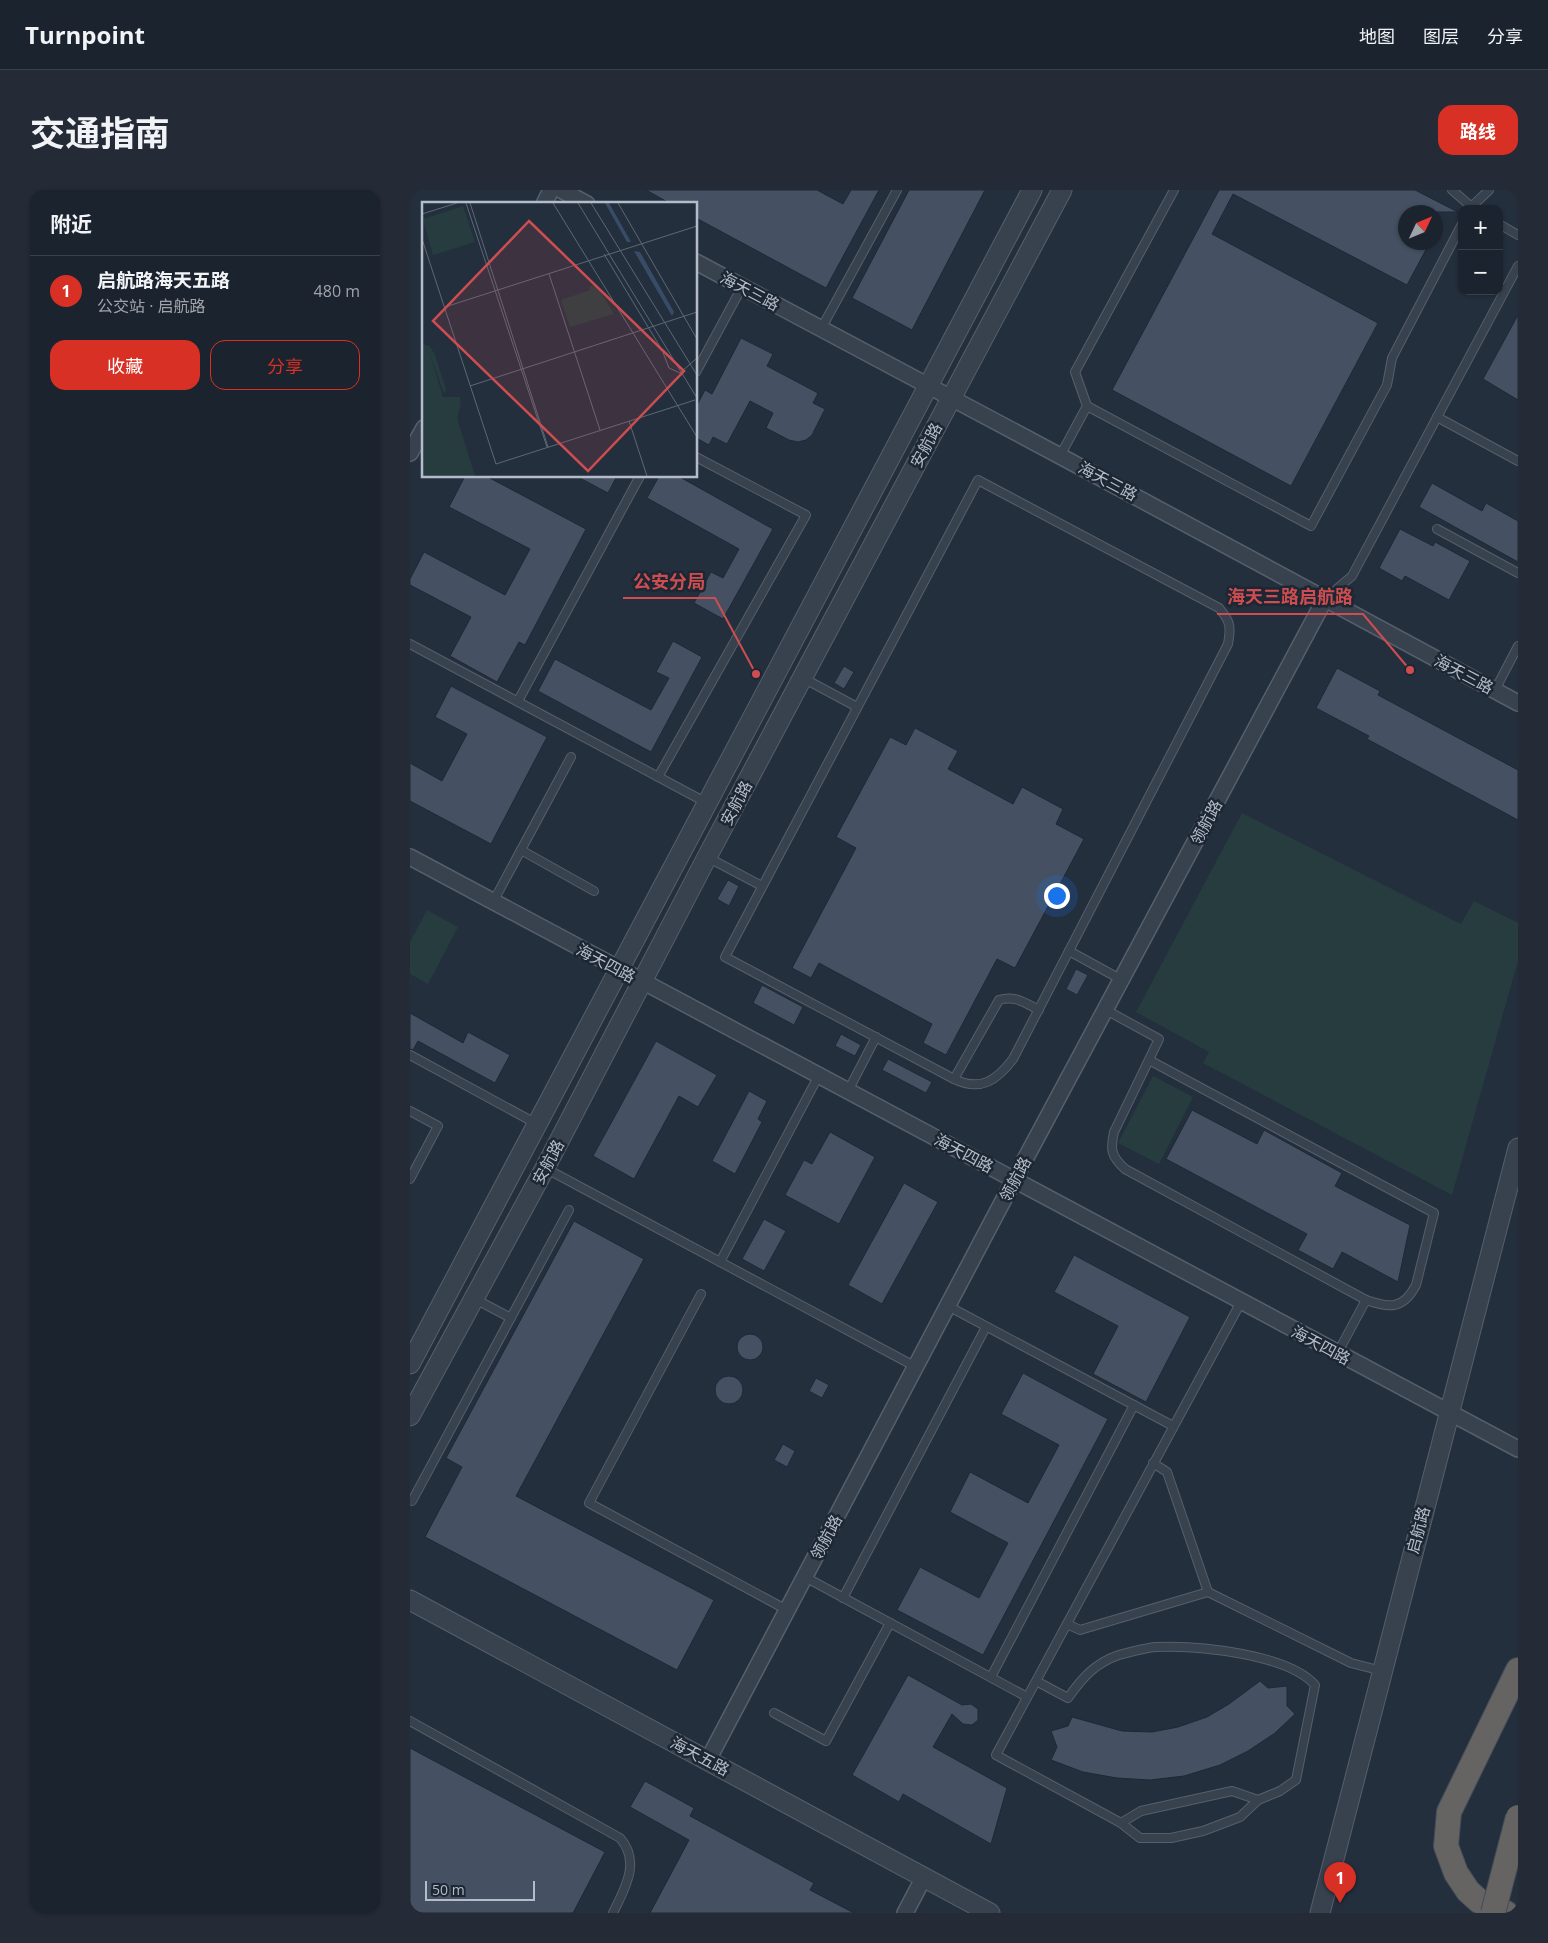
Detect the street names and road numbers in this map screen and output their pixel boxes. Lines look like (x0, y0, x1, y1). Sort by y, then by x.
street label: 海天三路 (717, 266, 783, 316)
street label: 安航路 (905, 419, 947, 471)
street label: 海天三路 (1075, 456, 1141, 506)
street label: 海天三路 (1431, 649, 1497, 699)
street label: 安航路 (715, 777, 757, 829)
street label: 领航路 (1185, 796, 1227, 848)
street label: 海天四路 (573, 938, 639, 988)
street label: 海天四路 (931, 1128, 997, 1178)
street label: 安航路 (527, 1136, 569, 1188)
street label: 领航路 (994, 1153, 1036, 1205)
street label: 海天四路 (1288, 1320, 1354, 1370)
street label: 启航路 (1401, 1504, 1435, 1556)
street label: 领航路 (805, 1511, 847, 1563)
street label: 海天五路 (667, 1731, 733, 1781)

